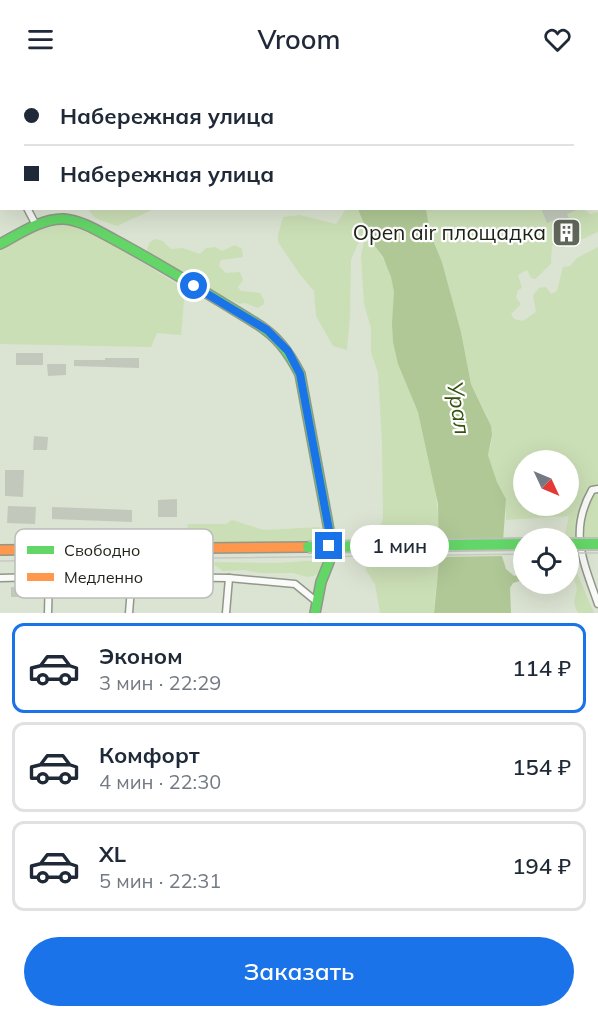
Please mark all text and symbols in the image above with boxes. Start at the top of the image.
text: Vroom [258,22,340,56]
icon: menu [24,23,57,56]
icon: heart [541,23,574,56]
text: Набережная улица [60,102,274,130]
text: Набережная улица [60,160,274,188]
building icon: Open air площадка [551,216,583,248]
place label: Open air площадка [353,219,546,245]
route start [180,272,207,299]
water label: Урал [441,380,477,437]
north arrow [513,450,579,516]
map controls [513,450,579,594]
callout: 1 мин [350,525,449,567]
button: locate [513,528,579,594]
legend [15,529,213,598]
route end [315,532,342,559]
text: 1 мин [372,533,427,558]
text: Свободно [64,540,140,560]
text: Медленно [64,567,143,587]
icon: car [27,641,81,695]
text: Эконом [99,642,183,670]
text: 114 ₽ [512,654,571,682]
text: 3 мин · 22:29 [99,670,221,695]
icon: car [27,740,81,794]
text: Комфорт [99,741,200,769]
text: 154 ₽ [512,753,571,781]
text: 4 мин · 22:30 [99,769,221,794]
icon: car [27,839,81,893]
text: XL [99,840,126,868]
text: 194 ₽ [512,852,571,880]
text: 5 мин · 22:31 [99,868,221,893]
button: Заказать [24,937,574,1006]

